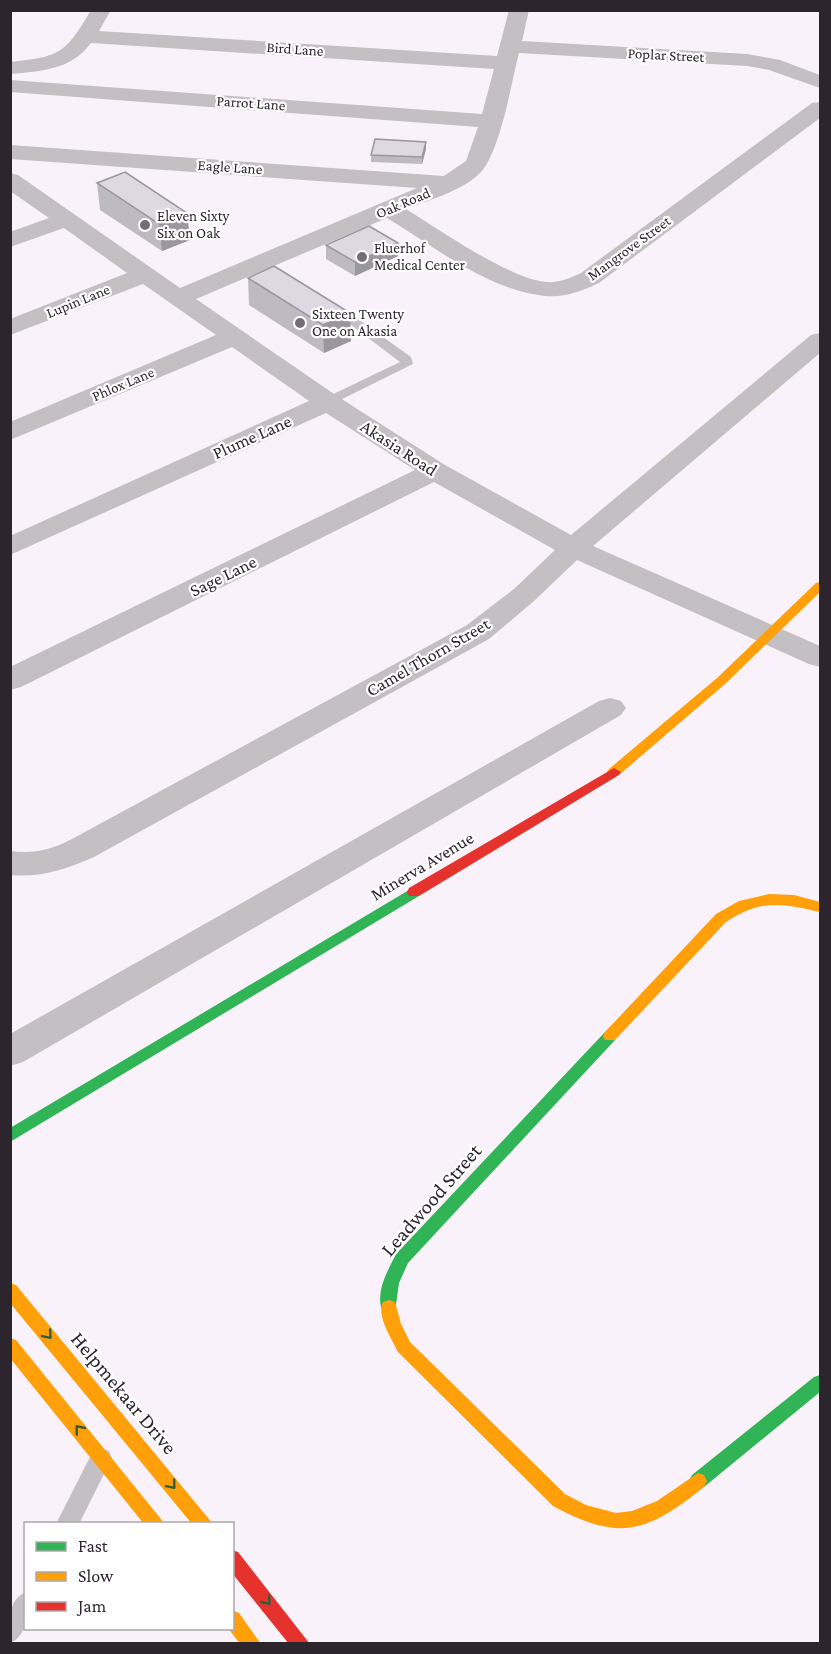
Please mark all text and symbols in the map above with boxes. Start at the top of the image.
street label: Bird Lane [266,39,324,59]
street label: Poplar Street [627,45,706,66]
street label: Parrot Lane [216,93,286,113]
street label: Eagle Lane [197,157,263,178]
street label: Oak Road [373,184,433,222]
place label: Eleven Sixty Six on Oak [157,208,230,241]
street label: Mangrove Street [584,212,675,284]
marker: Eleven Sixty Six on Oak [138,218,152,232]
place label: Fluerhof Medical Center [374,240,466,273]
marker: Fluerhof Medical Center [355,250,369,264]
street label: Lupin Lane [44,281,113,322]
place label: Sixteen Twenty One on Akasia [312,306,404,339]
marker: Sixteen Twenty One on Akasia [293,316,307,330]
street label: Phlox Lane [90,364,157,404]
street label: Plume Lane [210,411,294,463]
street label: Akasia Road [357,416,441,480]
street label: Sage Lane [186,551,260,601]
street label: Camel Thorn Street [363,613,494,700]
street label: Minerva Avenue [367,827,477,905]
street label: Leadwood Street [376,1138,487,1261]
street label: Helpmekaar Drive [66,1327,182,1459]
one-way arrow [41,1328,52,1339]
one-way arrow [75,1425,86,1436]
one-way arrow [165,1478,176,1489]
legend [24,1522,234,1630]
text: Fast [78,1536,109,1556]
text: Slow [78,1566,114,1586]
one-way arrow [260,1594,271,1605]
text: Jam [76,1596,107,1616]

